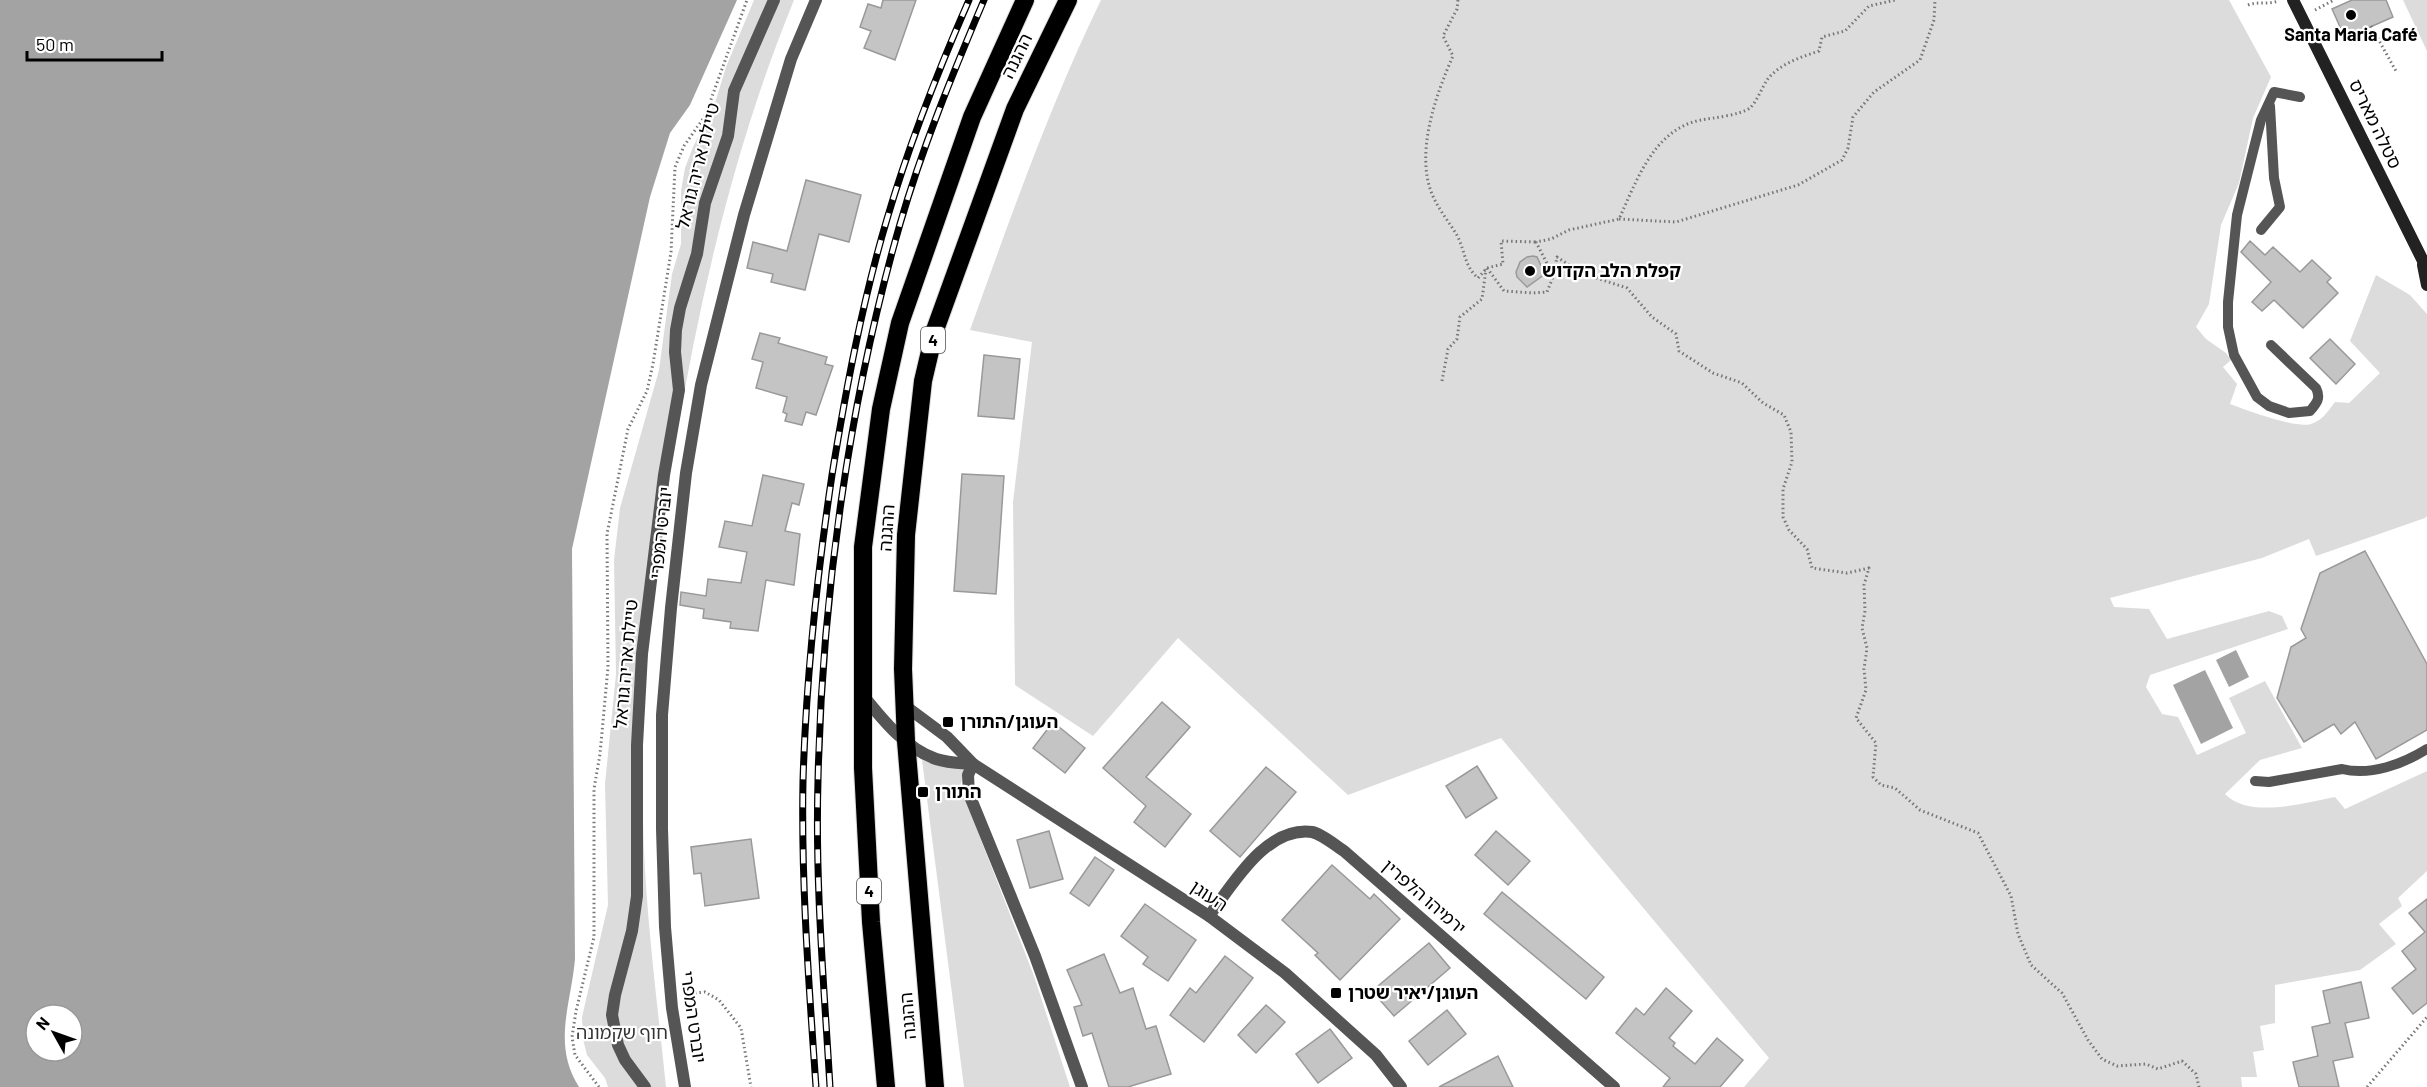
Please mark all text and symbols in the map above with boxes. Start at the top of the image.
marker: Santa Maria Café [2344,8,2358,22]
place label: Santa Maria Café [2284,23,2418,45]
scale bar [27,24,162,62]
street label: ההגנה [996,29,1036,82]
text: 50 m [36,33,74,55]
street label: סטלה מאריס [2345,75,2407,172]
street label: טיילת אריה גוראל [671,100,723,231]
place label: קפלת הלב הקדוש [1542,259,1681,281]
marker: קפלת הלב הקדוש [1523,264,1537,278]
road number: 4 [921,327,945,353]
street label: יוברט המפרי [644,486,676,580]
street label: ההגנה [873,504,899,552]
street label: טיילת אריה גוראל [608,598,642,730]
place label: העוגן/התורן [960,710,1058,732]
marker: העוגן/התורן [941,715,955,729]
place label: התורן [935,780,982,802]
marker: התורן [916,785,930,799]
street label: ירמיהו הלפרין [1378,854,1471,938]
street label: העוגן [1187,875,1232,915]
road number: 4 [857,878,881,904]
street label: יוברט המפרי [677,969,711,1064]
place label: העוגן/יאיר שטרן [1348,981,1478,1003]
marker: העוגן/יאיר שטרן [1329,986,1343,1000]
street label: ההגנה [894,992,920,1041]
north arrow [24,1003,84,1063]
text: N [31,1013,53,1033]
park label: חוף שקמונה [576,1021,668,1043]

